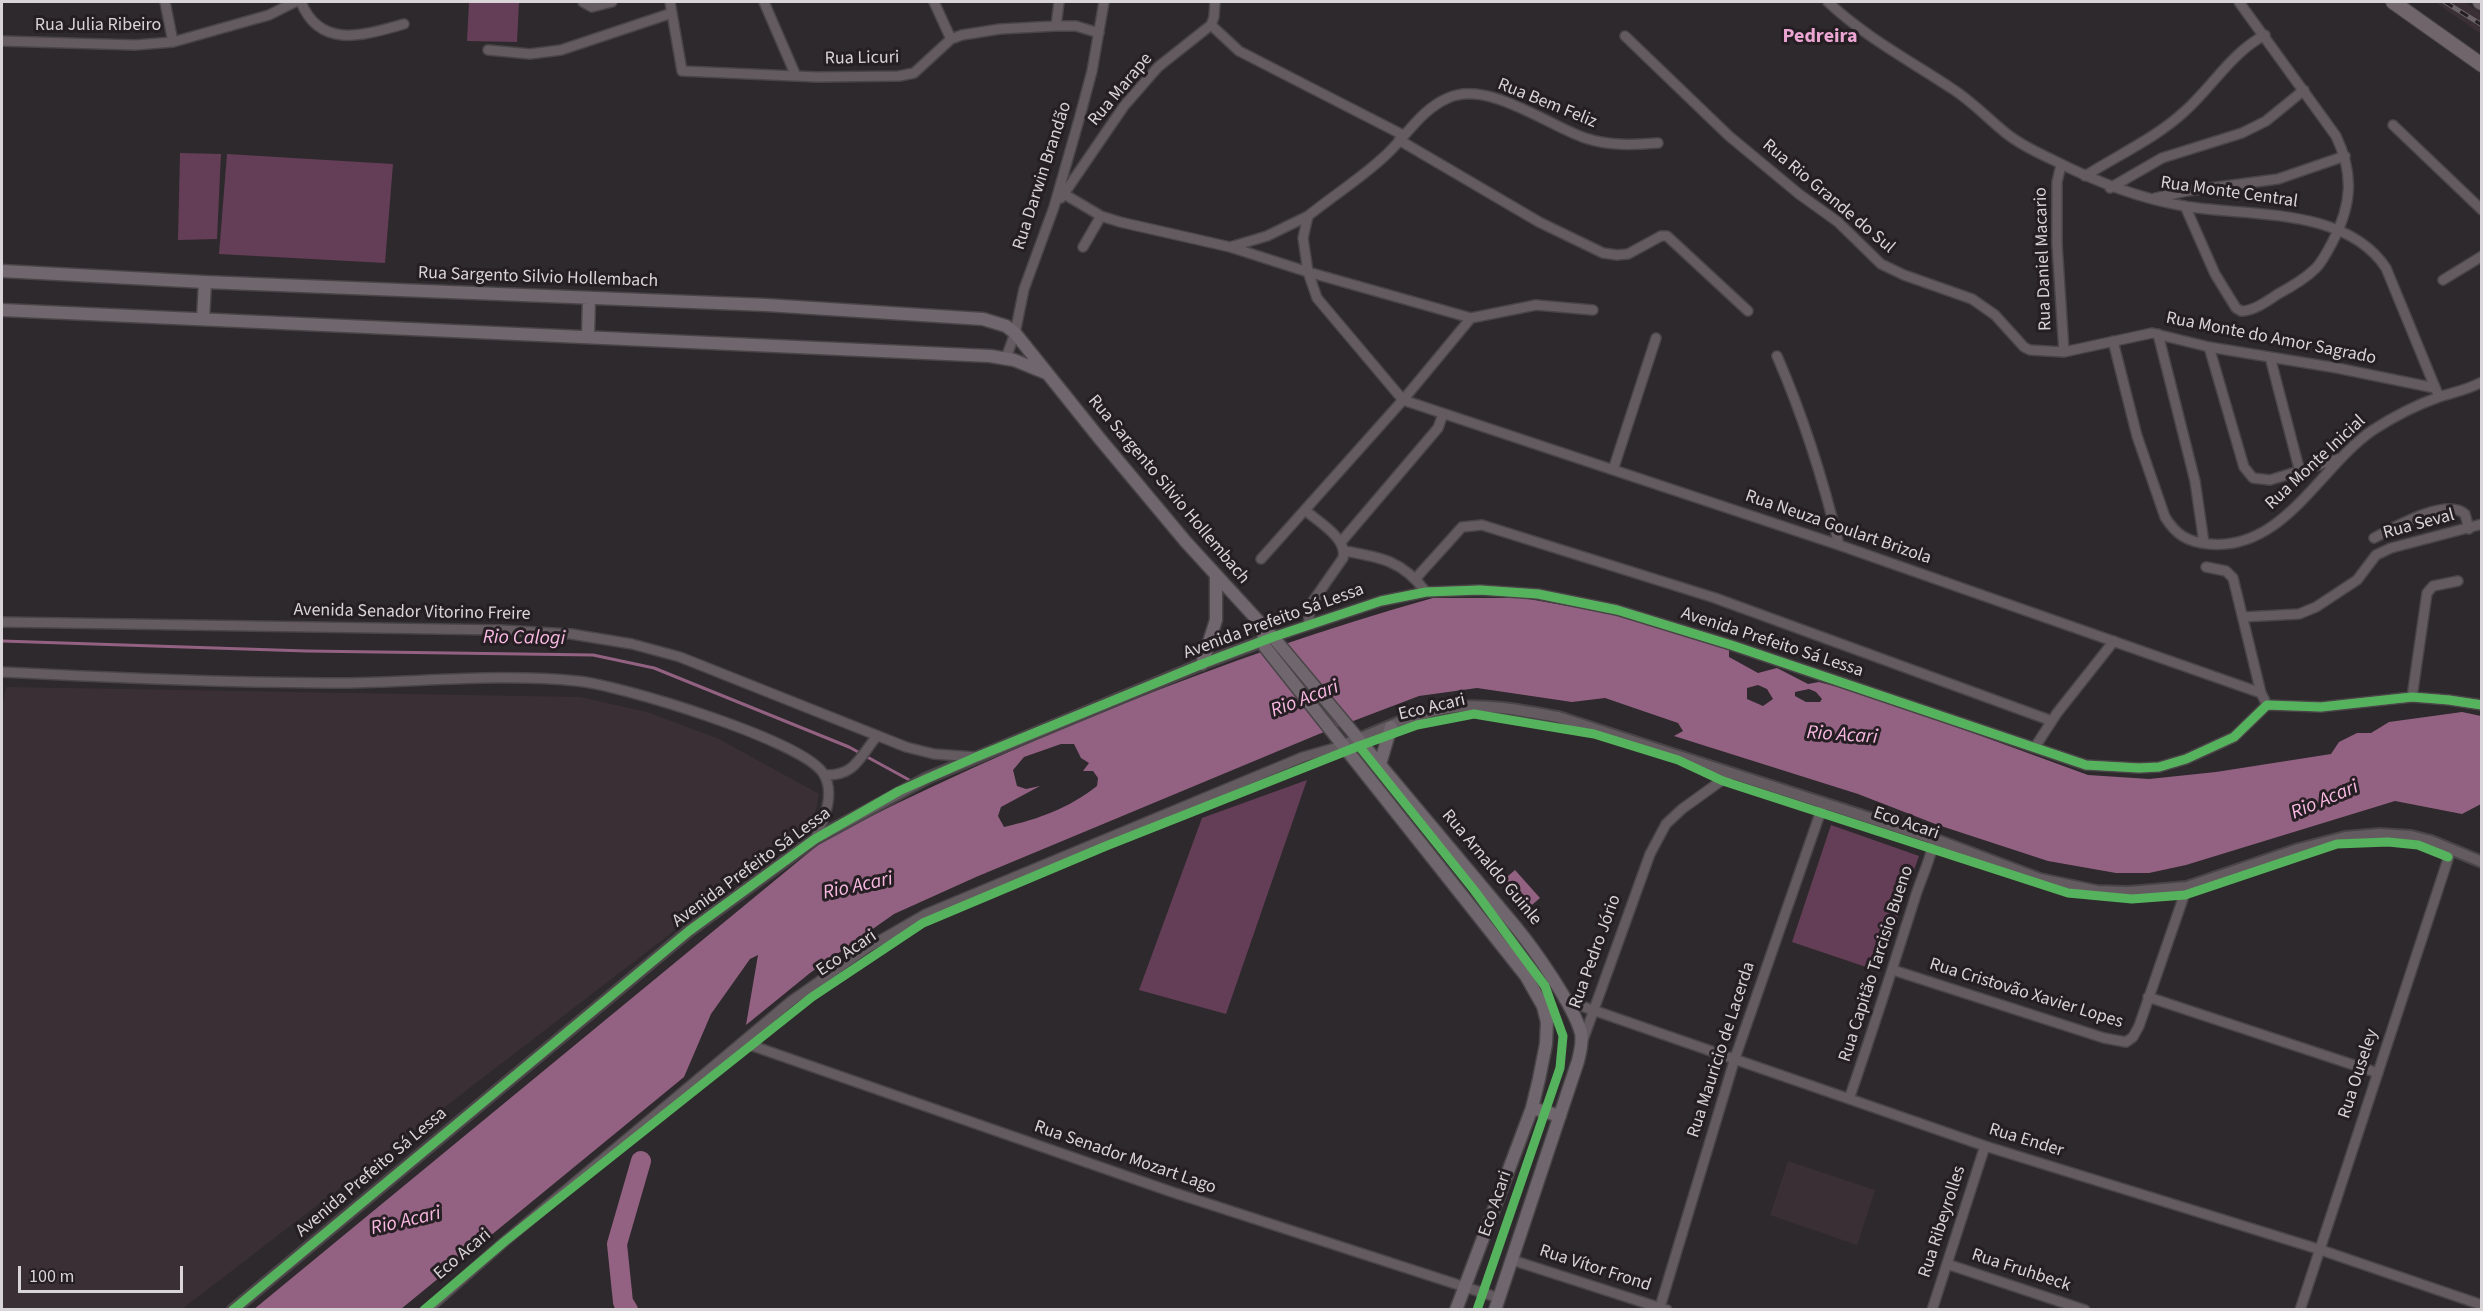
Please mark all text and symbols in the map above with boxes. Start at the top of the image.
street label: Rua Julia Ribeiro [35,15,161,37]
district label: Pedreira [1783,26,1857,50]
street label: Rua Licuri [825,48,899,70]
street label: Rua Marape [1084,49,1158,131]
street label: Rua Bem Feliz [1494,74,1600,134]
street label: Rua Darwin Brandão [1009,99,1077,253]
street label: Rua Rio Grande do Sul [1757,135,1899,259]
street label: Rua Monte Central [2159,173,2299,213]
street label: Rua Daniel Macario [2031,187,2057,331]
street label: Rua Sargento Silvio Hollembach [418,263,658,293]
street label: Rua Monte do Amor Sagrado [2164,308,2378,370]
street label: Rua Sargento Silvio Hollembach [1082,391,1254,589]
street label: Rua Monte Inicial [2261,411,2371,515]
street label: Rua Neuza Goulart Brizola [1742,486,1934,570]
street label: Rua Seval [2381,505,2457,545]
street label: Avenida Prefeito Sá Lessa [1181,579,1367,665]
street label: Avenida Senador Vitorino Freire [293,600,531,626]
street label: Avenida Prefeito Sá Lessa [1678,603,1866,683]
water label: Rio Calogi [483,626,565,652]
water label: Rio Acari [1268,676,1342,724]
street label: Eco Acari [1396,690,1468,726]
water label: Rio Acari [1806,722,1878,750]
water label: Rio Acari [2288,776,2362,826]
street label: Avenida Prefeito Sá Lessa [669,803,835,933]
street label: Eco Acari [1870,803,1942,845]
street label: Rua Arnaldo Guinle [1436,806,1546,930]
street label: Rua Capitão Tarcisio Bueno [1835,863,1919,1065]
water label: Rio Acari [821,868,895,906]
street label: Rua Pedro Jório [1565,892,1627,1012]
street label: Eco Acari [813,926,881,982]
street label: Rua Cristovão Xavier Lopes [1927,954,2125,1034]
street label: Rua Mauricio de Lacerda [1683,959,1761,1141]
street label: Rua Ouseley [2334,1026,2384,1122]
street label: Avenida Prefeito Sá Lessa [292,1103,452,1243]
street label: Rua Senador Mozart Lago [1031,1117,1219,1199]
street label: Rua Ender [1986,1119,2066,1163]
street label: Rua Ribeyrolles [1915,1163,1971,1281]
street label: Eco Acari [1475,1168,1517,1240]
water label: Rio Acari [369,1202,443,1242]
street label: Eco Acari [430,1225,496,1285]
street label: Rua Vítor Frond [1536,1241,1654,1297]
street label: Rua Fruhbeck [1969,1245,2073,1297]
scale bar [21,1254,186,1292]
text: 100 m [29,1264,74,1289]

